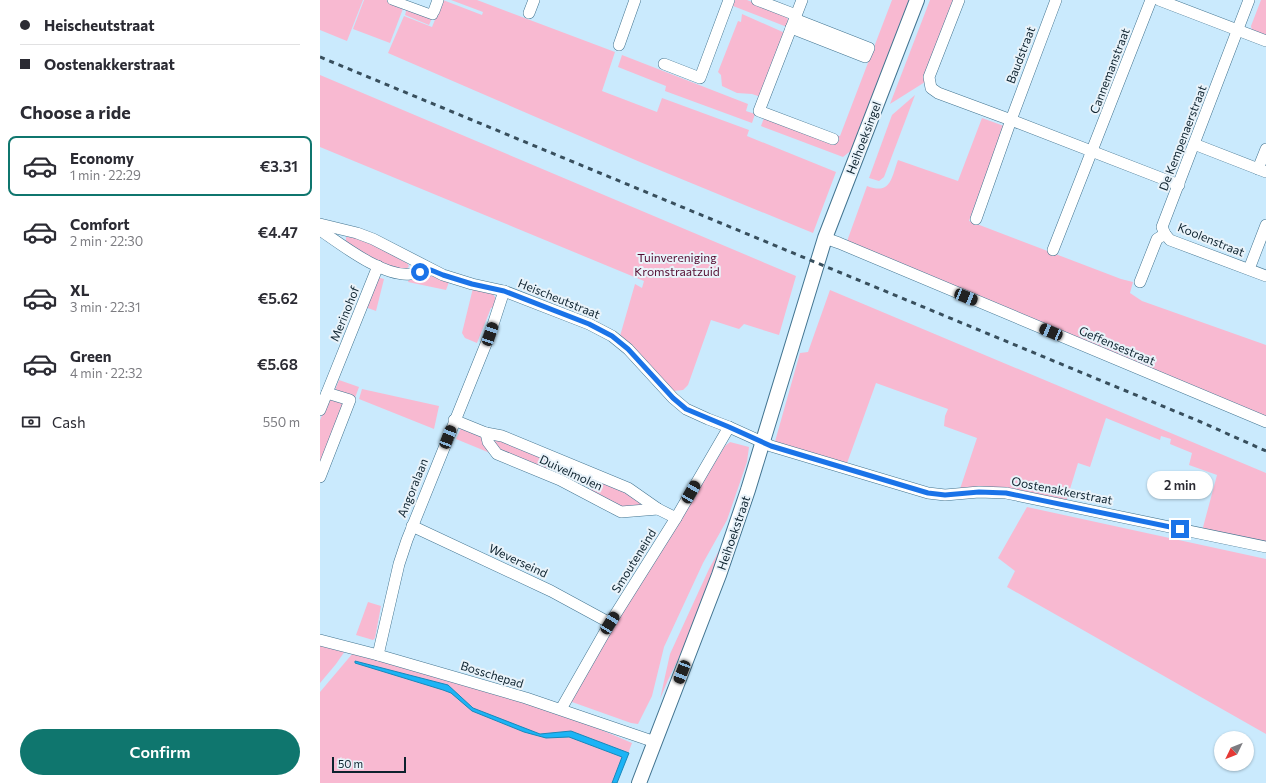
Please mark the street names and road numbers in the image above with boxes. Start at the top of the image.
street label: Baudstraat [1003,24,1037,85]
street label: Cannemanstraat [1086,26,1132,115]
street label: De Kempenaerstraat [1155,83,1209,192]
street label: Heihoeksingel [843,99,883,176]
street label: Koolenstraat [1176,219,1247,259]
street label: Heischeutstraat [516,275,602,321]
street label: Merinohof [327,284,362,343]
street label: Geffensestraat [1077,323,1158,367]
street label: Duivelmolen [538,451,605,493]
street label: Angoralaan [394,456,430,519]
street label: Oostenakkerstraat [1010,473,1114,507]
street label: Heihoekstraat [714,494,752,572]
street label: Smouteneind [608,526,658,595]
street label: Weverseind [487,540,550,580]
street label: Bosschepad [459,658,526,690]

